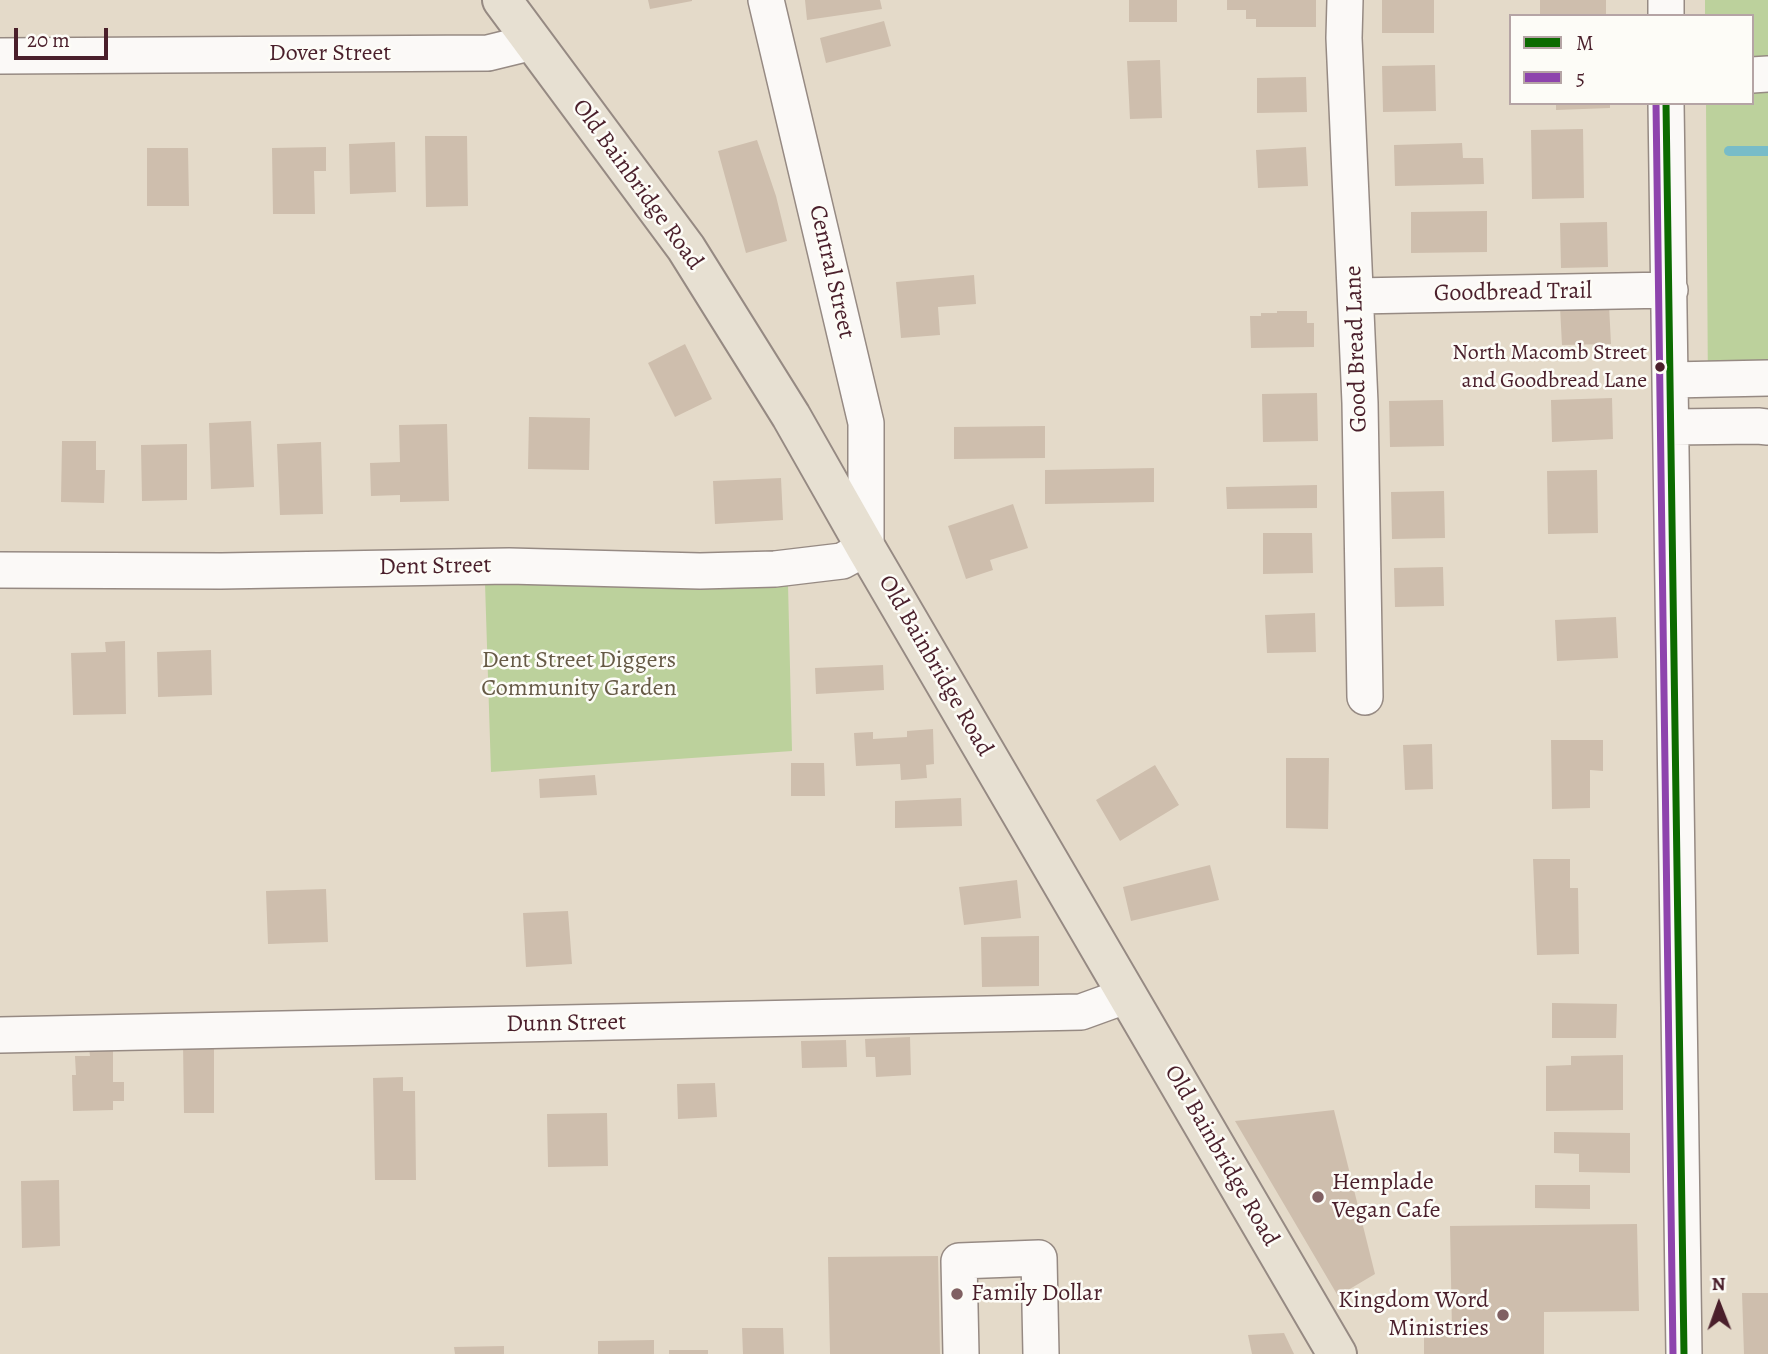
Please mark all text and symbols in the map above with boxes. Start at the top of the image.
scale bar [18,14,112,58]
legend [1509,14,1754,105]
text: 20 m [27,26,70,54]
text: M [1576,29,1594,57]
street label: Dover Street [269,40,391,68]
text: 5 [1576,64,1585,92]
street label: Old Bainbridge Road [565,94,709,276]
street label: Central Street [802,202,860,342]
street label: Good Bread Lane [1340,265,1374,433]
street label: Goodbread Trail [1434,277,1592,309]
place label: North Macomb Street and Goodbread Lane [1452,341,1647,392]
marker: North Macomb Street and Goodbread Lane [1653,360,1667,374]
street label: Dent Street [379,552,491,582]
street label: Old Bainbridge Road [872,570,998,762]
park label: Dent Street Diggers Community Garden [481,647,677,703]
street label: Dunn Street [506,1009,626,1039]
street label: Old Bainbridge Road [1158,1060,1284,1252]
place label: Hemplade Vegan Cafe [1332,1169,1441,1225]
marker: Hemplade Vegan Cafe [1310,1189,1326,1205]
north arrow [1684,1270,1754,1340]
text: N [1711,1271,1726,1297]
place label: Family Dollar [971,1280,1102,1308]
marker: Family Dollar [949,1286,965,1302]
place label: Kingdom Word Ministries [1338,1287,1489,1343]
marker: Kingdom Word Ministries [1495,1307,1511,1323]

